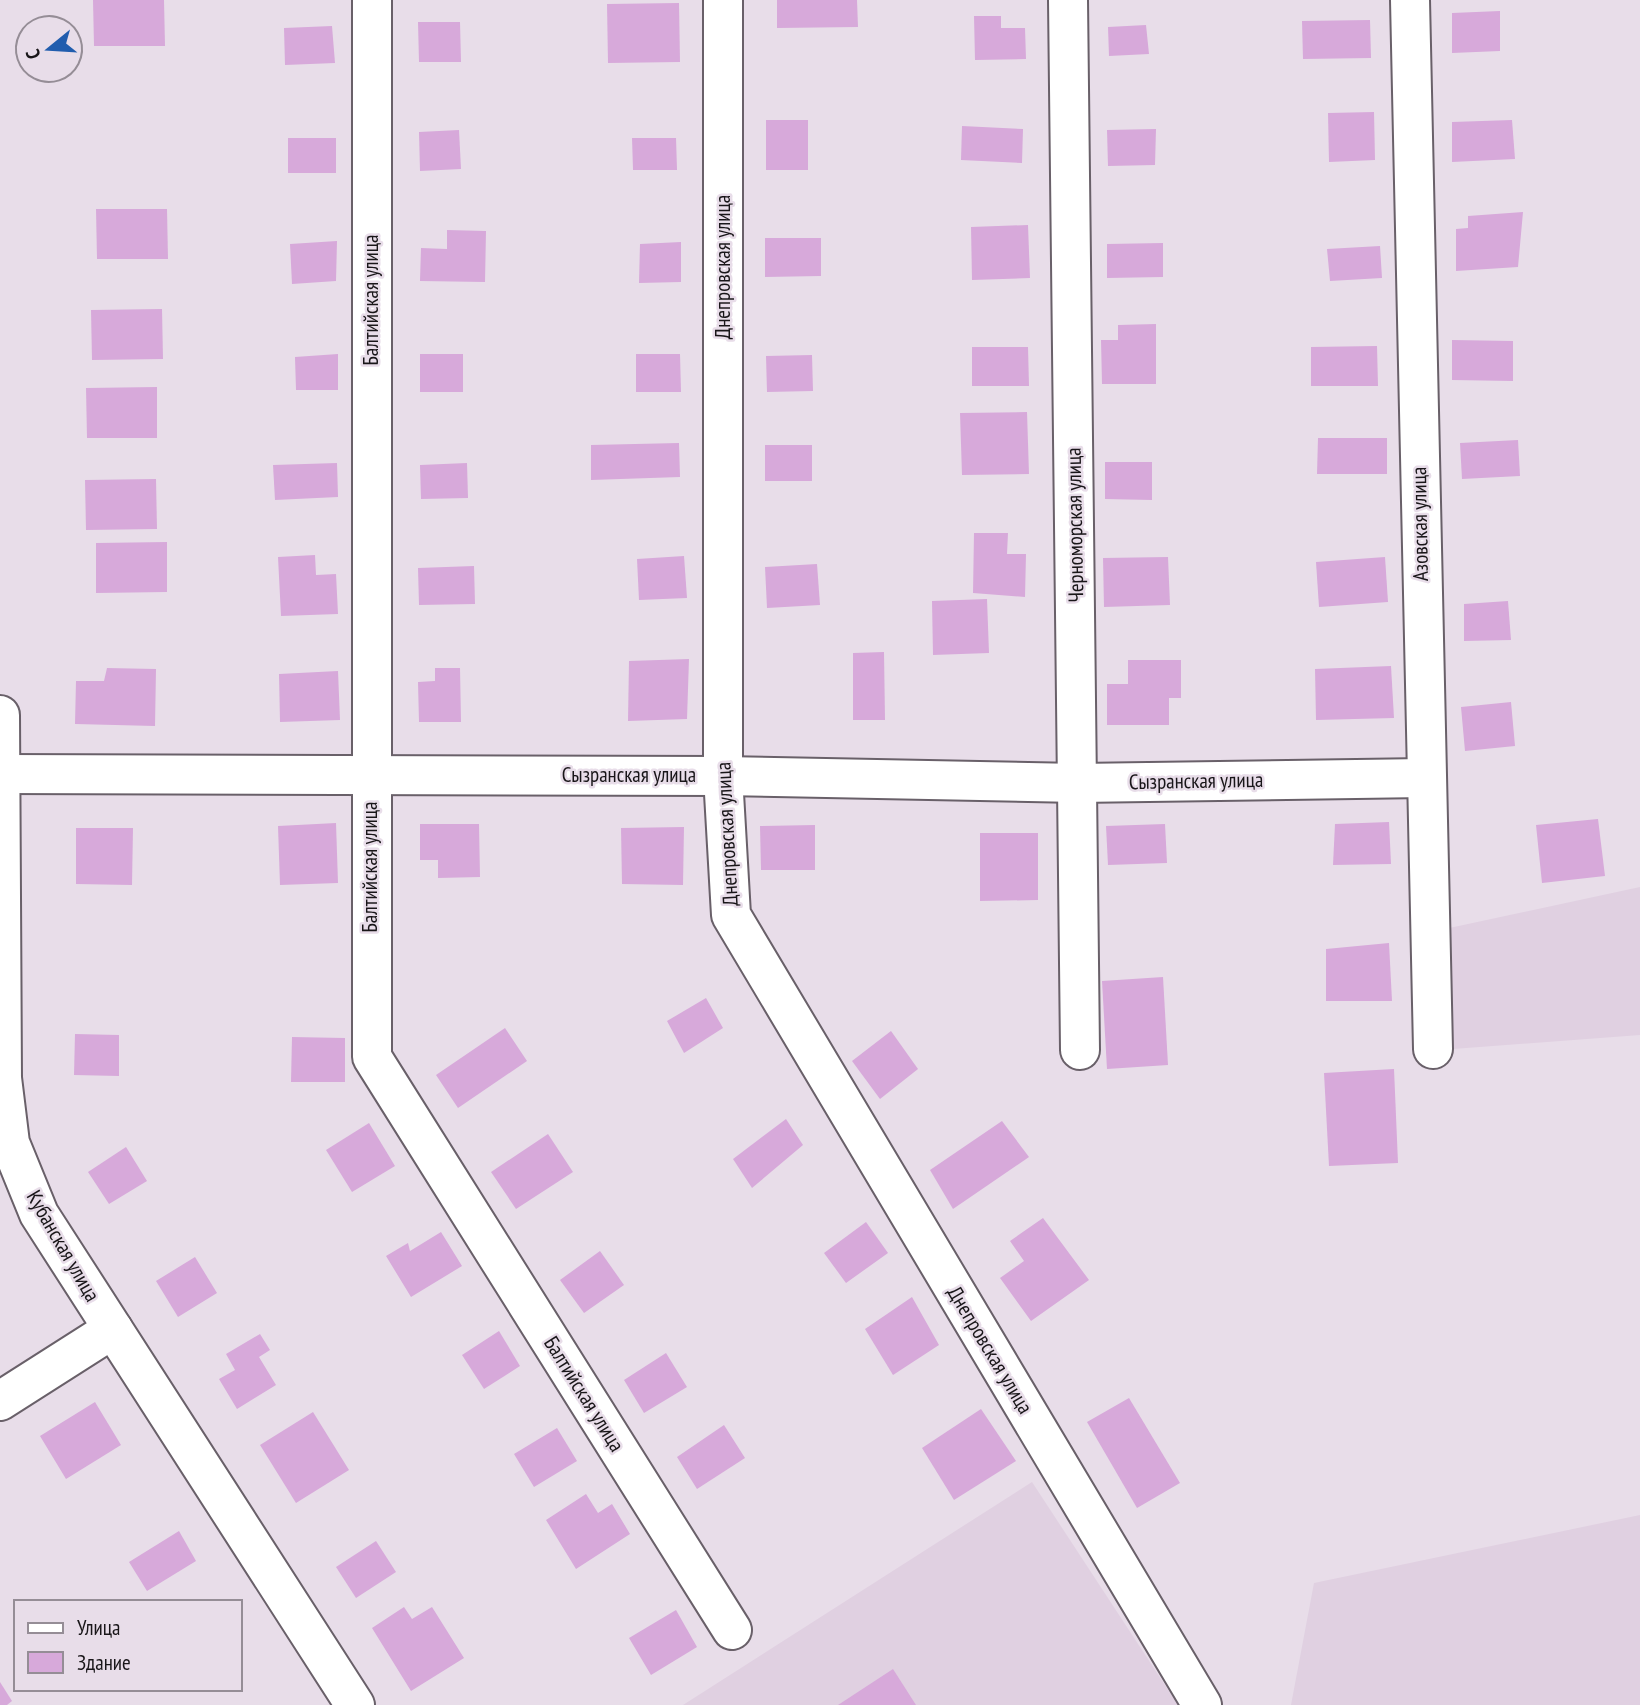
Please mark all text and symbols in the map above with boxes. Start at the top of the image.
north arrow [14,14,84,84]
text: С [20,46,46,62]
street label: Днепровская улица [709,195,736,339]
street label: Балтийская улица [357,235,384,366]
street label: Черноморская улица [1060,447,1089,603]
street label: Азовская улица [1405,467,1434,581]
street label: Сызранская улица [562,761,696,788]
street label: Днепровская улица [709,761,744,907]
street label: Сызранская улица [1129,766,1263,795]
street label: Балтийская улица [356,802,383,933]
street label: Кубанская улица [21,1185,106,1306]
street label: Днепровская улица [942,1281,1039,1419]
street label: Балтийская улица [538,1331,631,1456]
legend [14,1600,242,1691]
text: Улица [77,1614,120,1641]
text: Здание [77,1649,131,1676]

